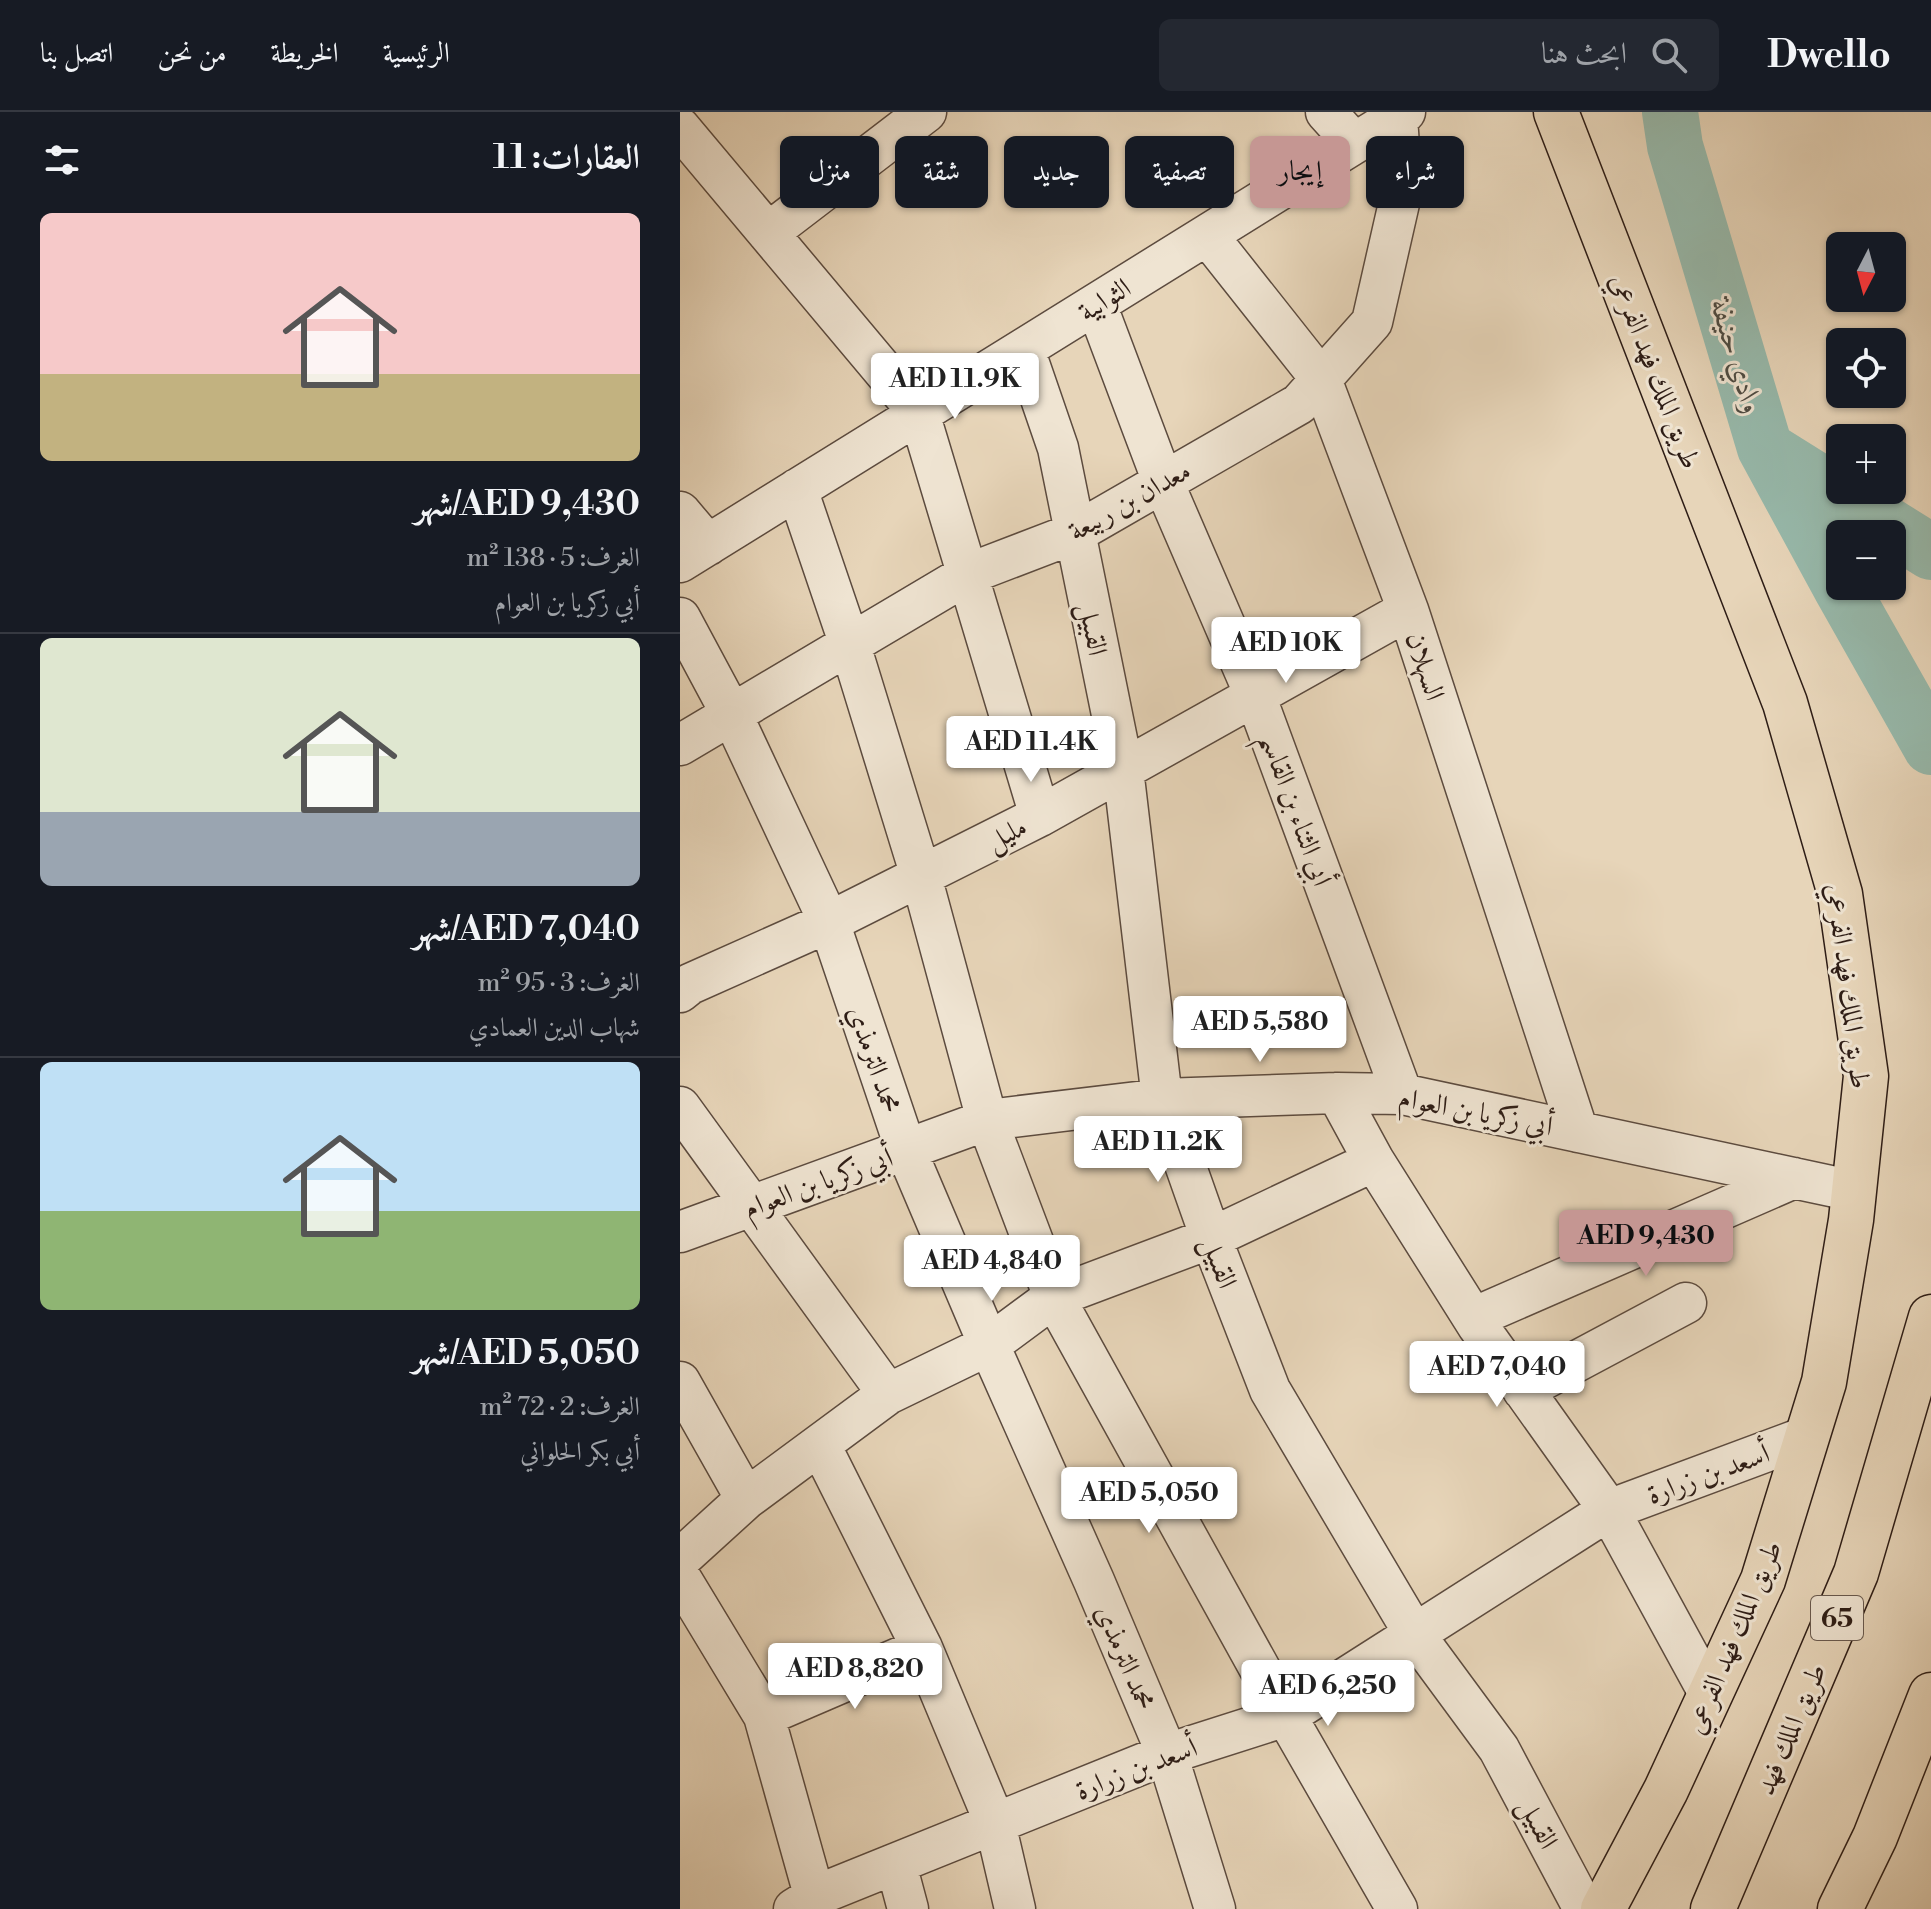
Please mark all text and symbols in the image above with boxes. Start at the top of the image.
search box [1159,19,1719,91]
text: Dwello [1767,32,1891,79]
icon: search [1647,33,1691,77]
text: ابحث هنا [1541,35,1627,73]
text: اتصل بنا [40,36,113,71]
text: من نحن [157,36,227,71]
text: الخريطة [271,36,339,71]
text: الرئيسية [383,36,450,71]
chip: منزل [780,136,879,208]
chip: شقة [895,136,988,208]
chip: جديد [1004,136,1109,208]
chip: تصفية [1125,136,1234,208]
chip: إيجار [1250,136,1350,208]
chip: شراء [1366,136,1464,208]
text: العقارات: 11 [493,137,640,179]
icon: filters [40,138,84,182]
north arrow [1826,232,1906,312]
map controls [1826,232,1906,600]
icon: home [268,265,412,409]
street label: طريق الملك فهد الفرعي [1598,269,1708,476]
street label: الثوابية [1072,271,1138,330]
water label: وادي حنيفة [1696,291,1771,419]
button: locate [1826,328,1906,408]
pin: AED 11.9K [863,353,1047,421]
text: AED 11.9K [889,363,1021,395]
button: + [1826,424,1906,504]
street label: معدان بن ربيعة [1062,453,1197,549]
text: AED 9,430/شهر [414,484,640,526]
button: − [1826,520,1906,600]
text: الغرف: 5 · 138 m² [466,542,640,574]
text: أبي زكريا بن العوام [495,587,640,619]
street label: القبيل [1069,600,1115,659]
pin: AED 10K [1212,617,1360,685]
text: AED 10K [1229,627,1343,659]
street label: السهلان [1397,628,1452,705]
icon: home [268,690,412,834]
pin: AED 11.4K [939,716,1123,784]
text: AED 11.4K [964,726,1098,758]
street label: أبي الثناء بن القاسم [1243,727,1342,894]
street label: مليل [980,809,1033,860]
street label: طريق الملك فهد الفرعي [1814,882,1877,1091]
text: AED 7,040/شهر [413,909,640,951]
text: الغرف: 3 · 95 m² [478,967,640,999]
pin: AED 5,580 [1168,996,1352,1064]
street label: محمد الترمذي [835,1001,908,1119]
text: AED 5,580 [1191,1006,1329,1038]
text: شهاب الدين العمادي [469,1012,640,1044]
street label: أبي زكريا بن العوام [1394,1077,1557,1151]
icon: home [268,1114,412,1258]
pin: AED 11.2K [1066,1116,1250,1184]
text: AED 11.2K [1092,1126,1224,1158]
street label: أبي زكريا بن العوام [738,1137,901,1232]
pin: AED 9,430 [1554,1210,1738,1278]
text: AED 9,430 [1577,1220,1715,1252]
street label: القبيل [1192,1231,1244,1294]
pin: AED 4,840 [900,1235,1084,1303]
text: AED 4,840 [922,1245,1062,1277]
text: AED 5,050/شهر [412,1333,640,1375]
pin: AED 7,040 [1405,1341,1589,1409]
text: AED 7,040 [1428,1351,1566,1383]
text: الغرف: 2 · 72 m² [480,1391,640,1423]
street label: أسعد بن زرارة [1641,1433,1775,1513]
text: أبي بكر الحلواني [520,1436,640,1468]
pin: AED 5,050 [1057,1467,1241,1535]
text: AED 5,050 [1079,1477,1219,1509]
street label: طريق الملك فهد الفرعي [1678,1536,1794,1741]
road number: 65 [1811,1596,1863,1640]
street label: محمد الترمذي [1083,1600,1162,1717]
pin: AED 8,820 [763,1643,947,1711]
text: AED 8,820 [786,1653,924,1685]
street label: طريق الملك فهد [1748,1659,1835,1801]
pin: AED 6,250 [1236,1660,1420,1728]
text: AED 6,250 [1259,1670,1397,1702]
street label: أسعد بن زرارة [1069,1727,1203,1809]
street label: القبيل [1509,1792,1566,1856]

